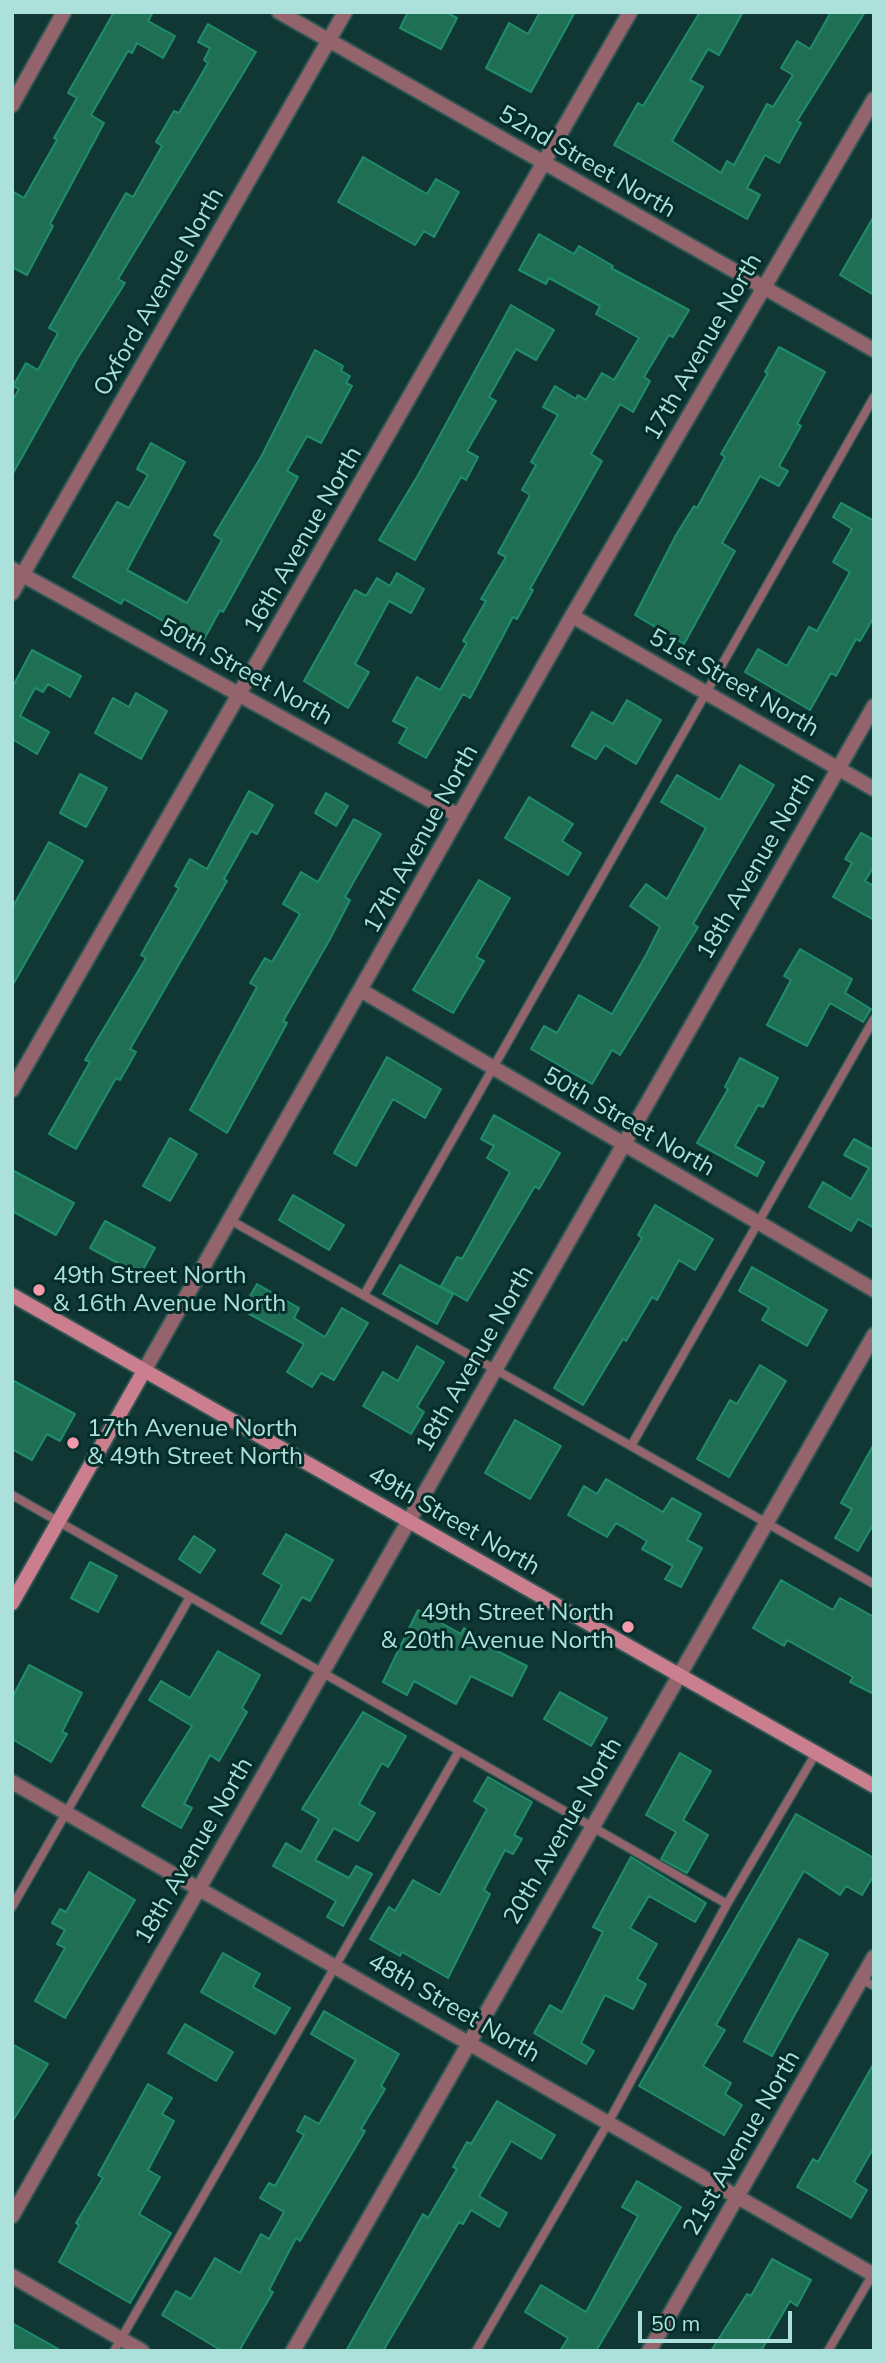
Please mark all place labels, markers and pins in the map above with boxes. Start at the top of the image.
place label: 49th Street North & 16th Avenue North [53,1262,286,1318]
marker: 49th Street North & 16th Avenue North [31,1282,47,1298]
place label: 17th Avenue North & 49th Street North [87,1415,303,1471]
marker: 17th Avenue North & 49th Street North [65,1435,81,1451]
place label: 49th Street North & 20th Avenue North [381,1599,614,1655]
marker: 49th Street North & 20th Avenue North [620,1619,636,1635]

